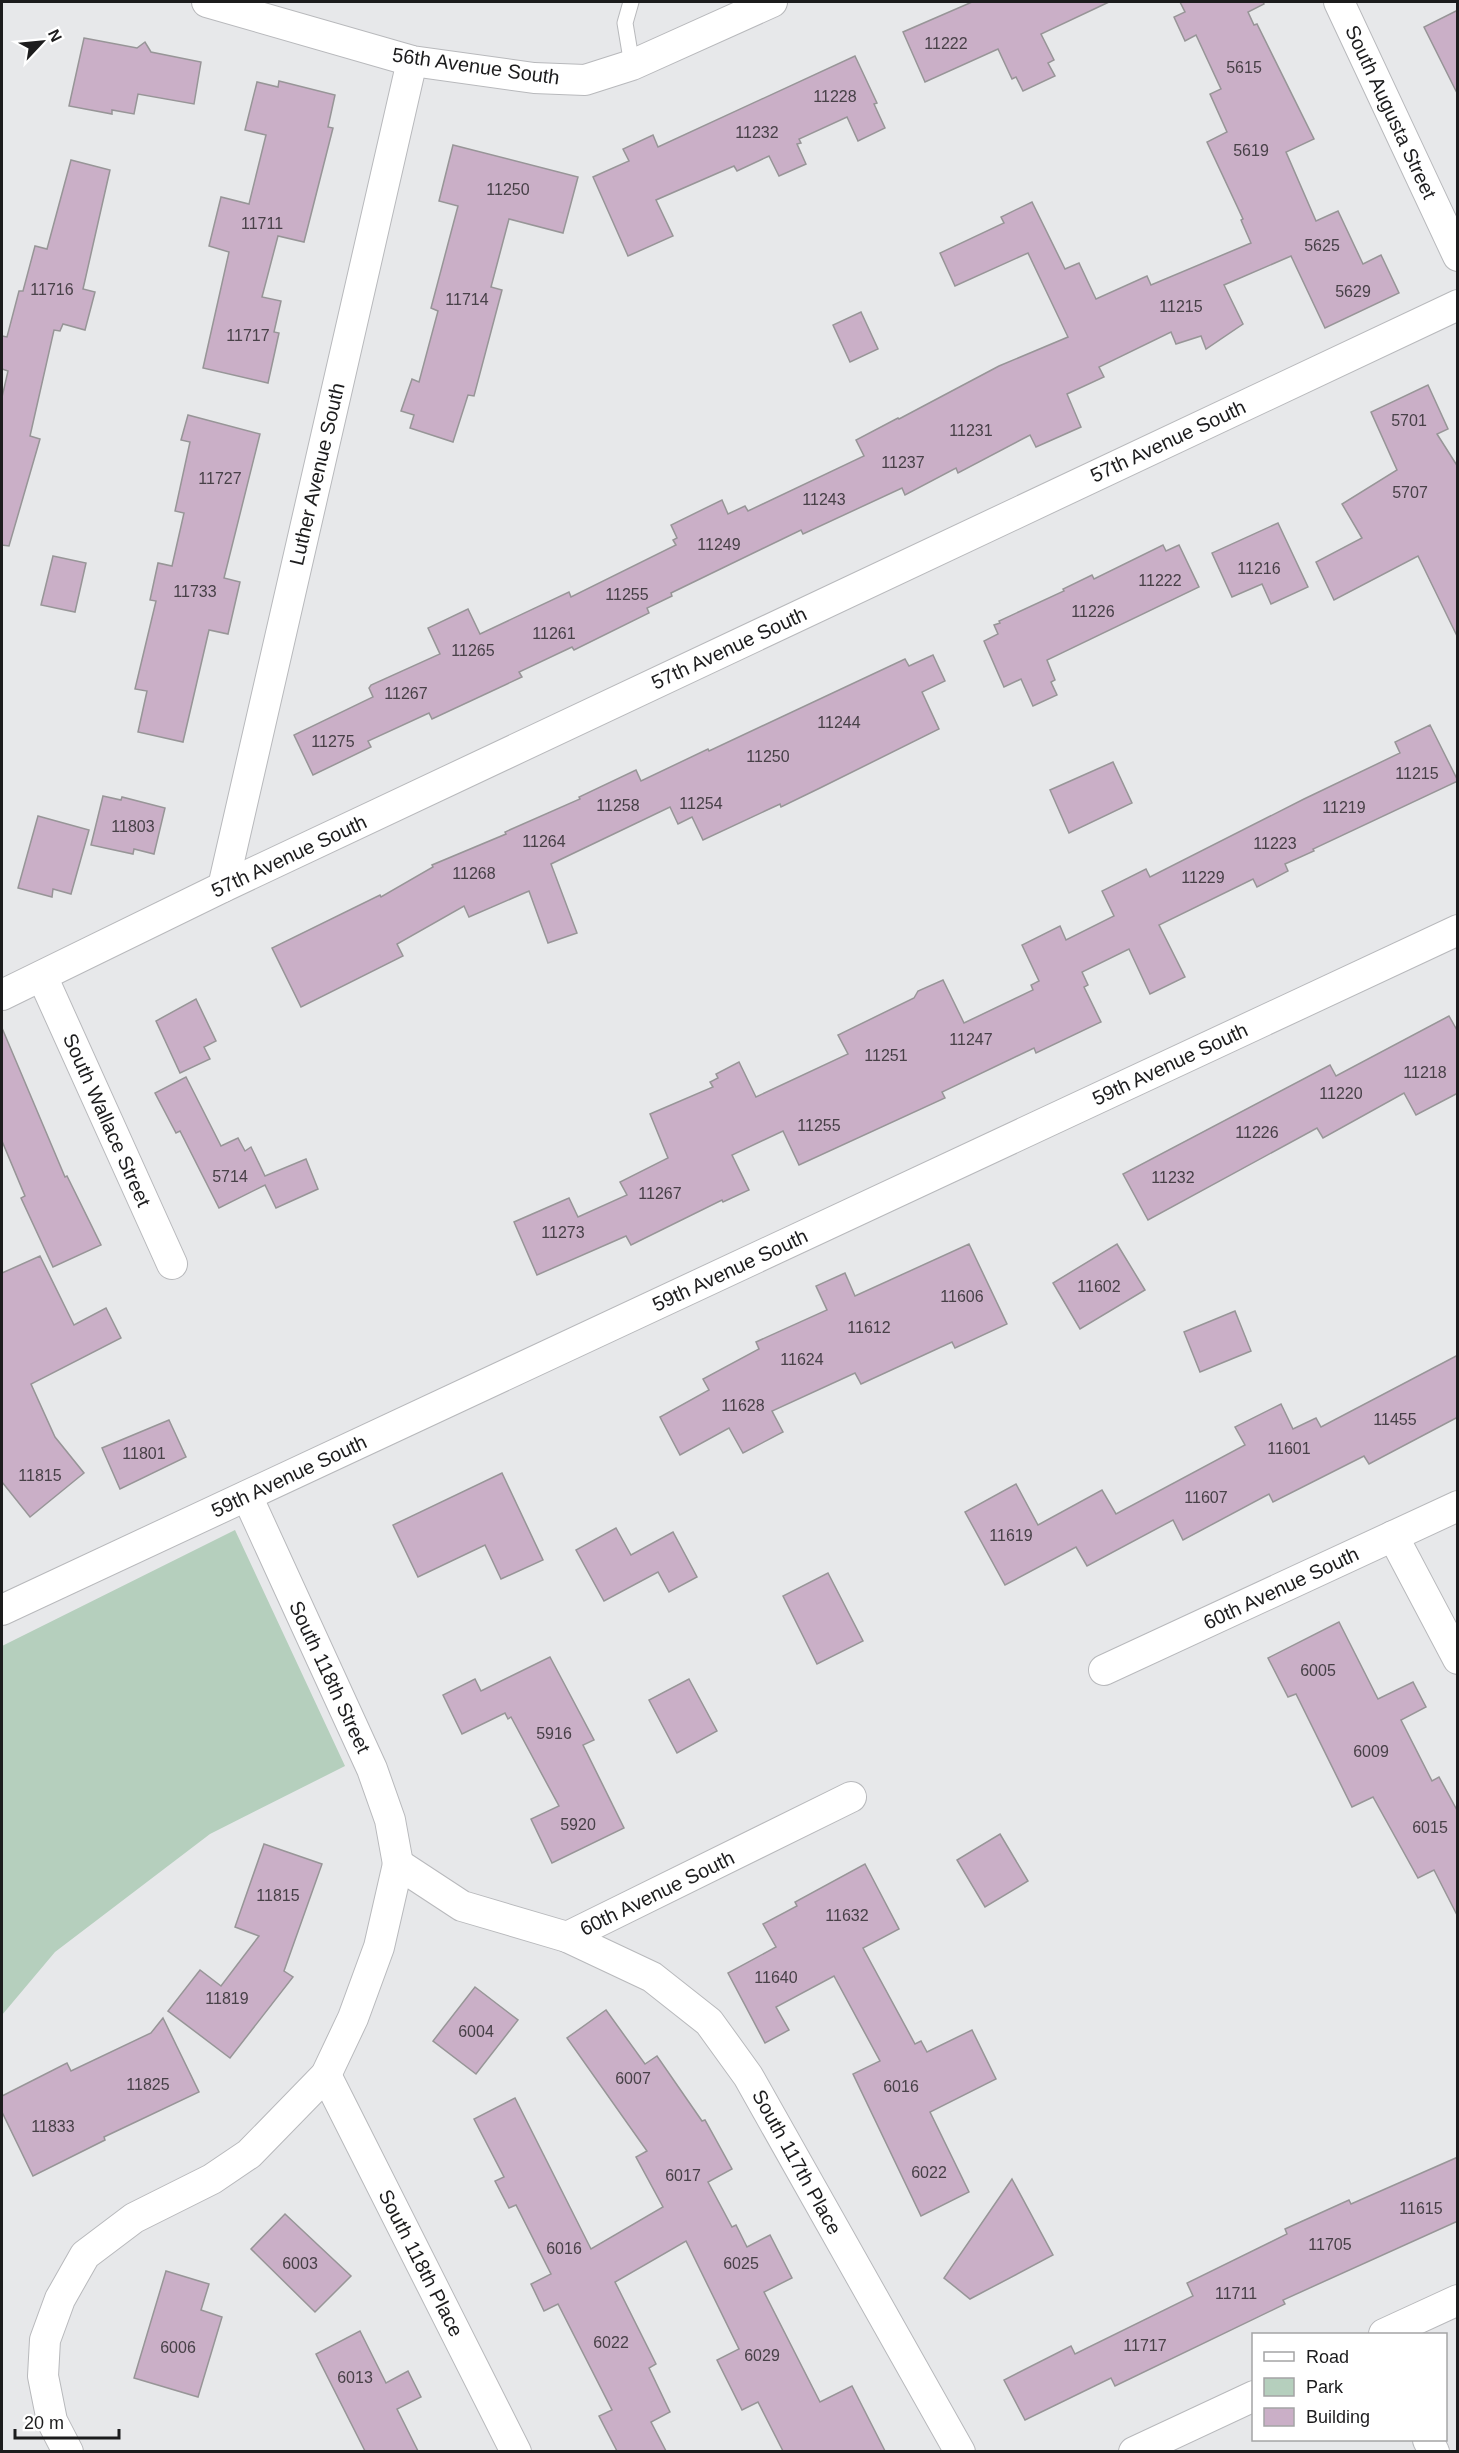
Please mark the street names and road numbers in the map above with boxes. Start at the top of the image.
street label: South Augusta Street [1341,22,1441,203]
street label: 56th Avenue South [391,43,561,89]
street label: Luther Avenue South [285,381,349,567]
street label: 57th Avenue South [1087,395,1249,487]
street label: 57th Avenue South [648,602,810,694]
street label: 57th Avenue South [208,810,370,902]
street label: 59th Avenue South [1089,1018,1251,1110]
street label: South Wallace Street [59,1030,155,1210]
street label: 59th Avenue South [649,1224,811,1316]
street label: 59th Avenue South [208,1430,370,1522]
street label: 60th Avenue South [1200,1542,1362,1634]
street label: South 118th Street [285,1597,375,1757]
street label: 60th Avenue South [576,1846,738,1940]
street label: South 117th Place [748,2086,846,2238]
street label: South 118th Place [374,2186,468,2340]

